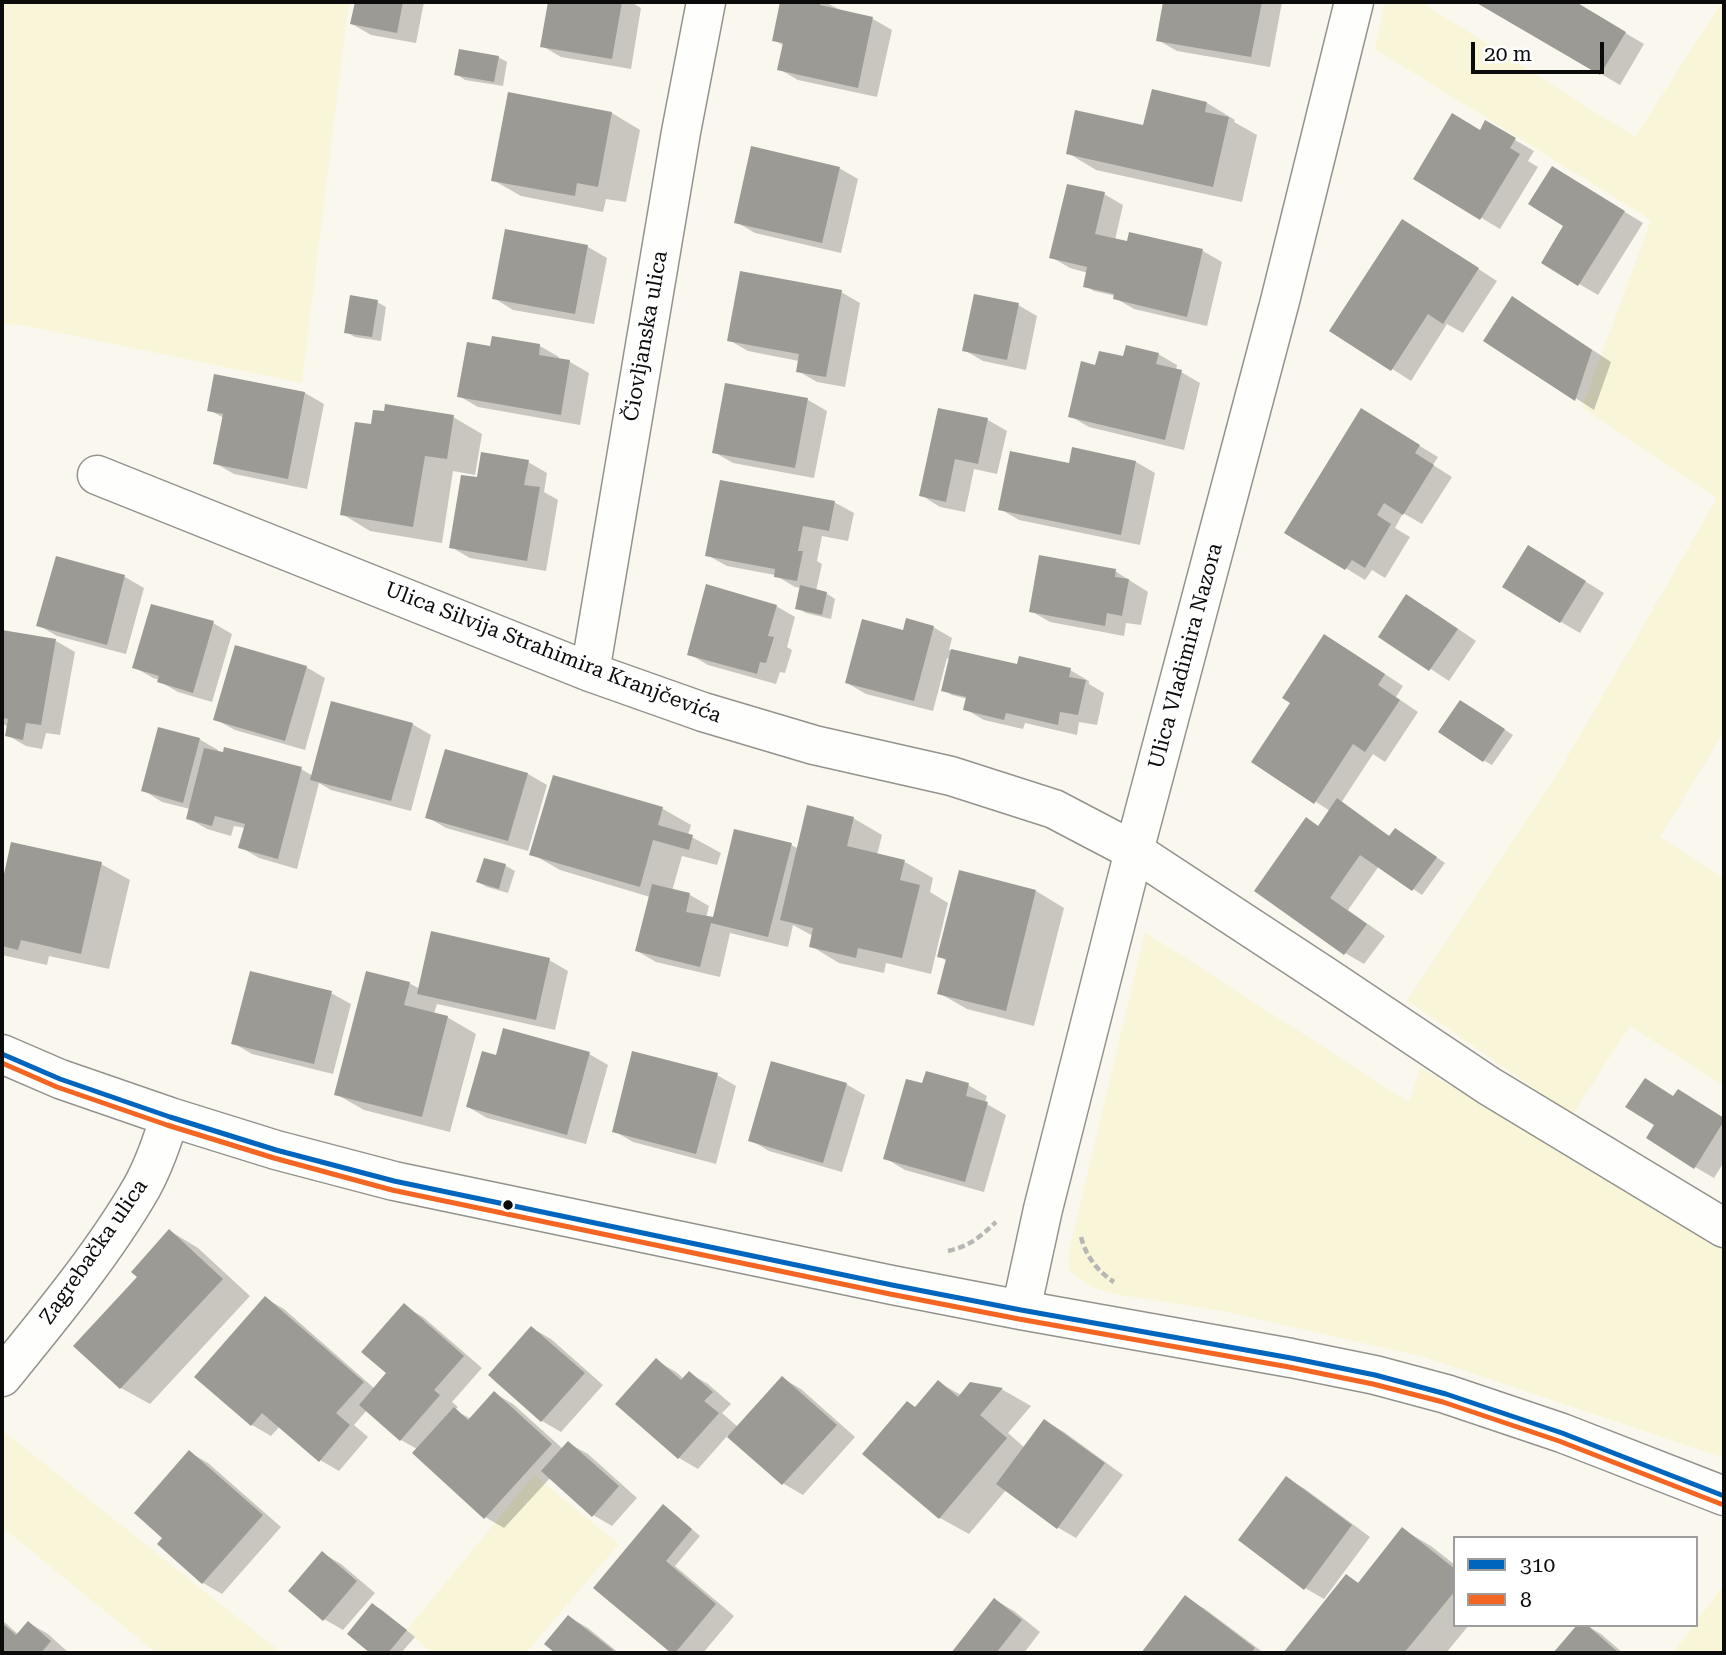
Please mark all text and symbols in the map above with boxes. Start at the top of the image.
scale bar [1474,28,1607,72]
text: 20 m [1484,42,1532,66]
street label: Čiovljanska ulica [619,249,673,423]
street label: Ulica Vladimira Nazora [1144,540,1228,772]
street label: Ulica Silvija Strahimira Kranjčevića [381,577,725,729]
street label: Zagrebačka ulica [35,1175,153,1329]
unlabelled marker [501,1198,515,1212]
legend [1453,1536,1698,1627]
text: 310 [1520,1553,1555,1577]
text: 8 [1520,1588,1532,1612]

